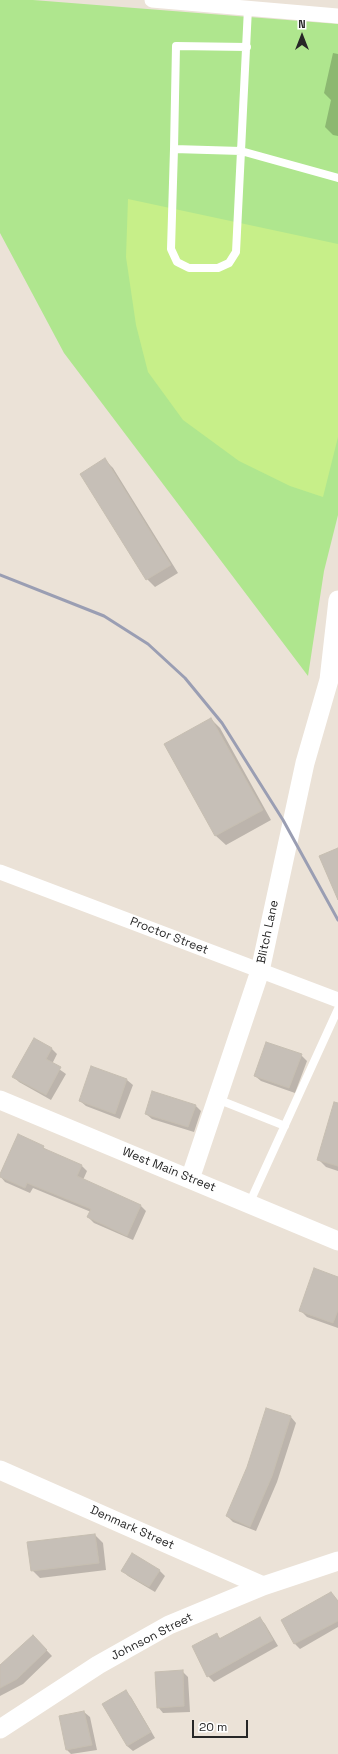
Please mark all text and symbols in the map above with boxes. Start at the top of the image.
north arrow [282,16,322,56]
text: N [298,17,306,31]
street label: Blitch Lane [254,899,282,965]
street label: Proctor Street [128,914,210,958]
street label: West Main Street [120,1145,218,1195]
street label: Denmark Street [88,1503,176,1553]
street label: Johnson Street [109,1610,195,1664]
scale bar [194,1712,250,1738]
text: 20 m [199,1719,227,1735]

